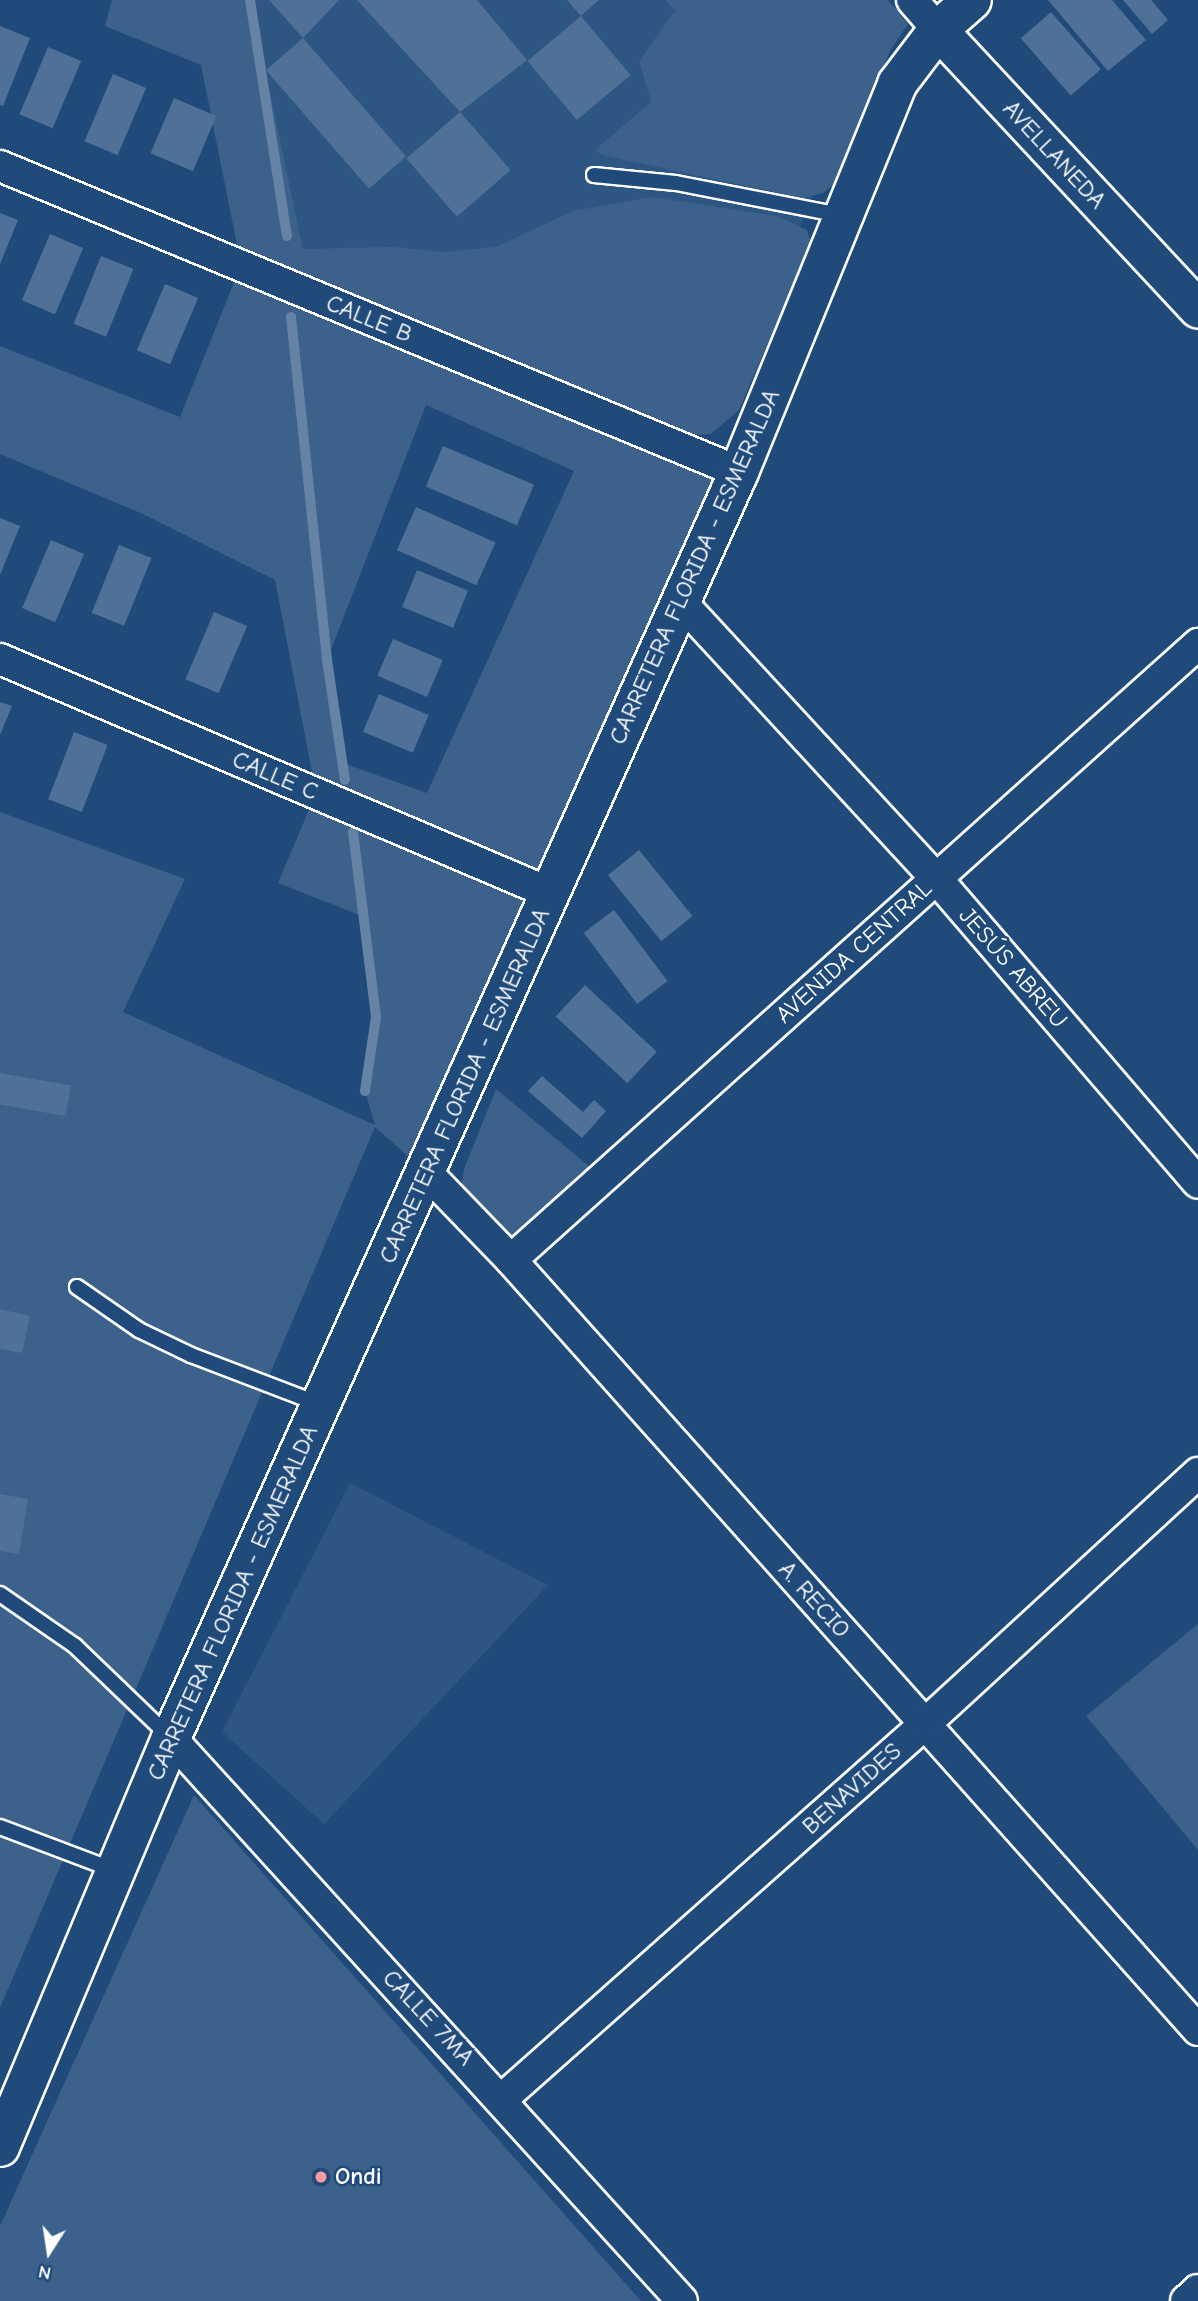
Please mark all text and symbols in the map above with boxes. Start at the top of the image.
street label: AVELLANEDA [997,95,1111,215]
street label: CALLE B [322,289,416,349]
street label: CARRETERA FLORIDA - ESMERALDA [603,385,787,749]
street label: CALLE C [228,745,322,807]
street label: AVENIDA CENTRAL [770,874,938,1030]
street label: JESÚS ABREU [953,902,1073,1034]
street label: CARRETERA FLORIDA - ESMERALDA [373,904,557,1268]
street label: CARRETERA FLORIDA - ESMERALDA [141,1421,325,1785]
street label: A. RECIO [772,1556,856,1644]
street label: BENAVIDES [797,1737,907,1841]
street label: CALLE 7MA [376,1964,480,2072]
place label: Ondi [335,2163,382,2191]
marker: Ondi [313,2169,329,2185]
north arrow [14,2217,84,2287]
text: N [36,2260,53,2285]

